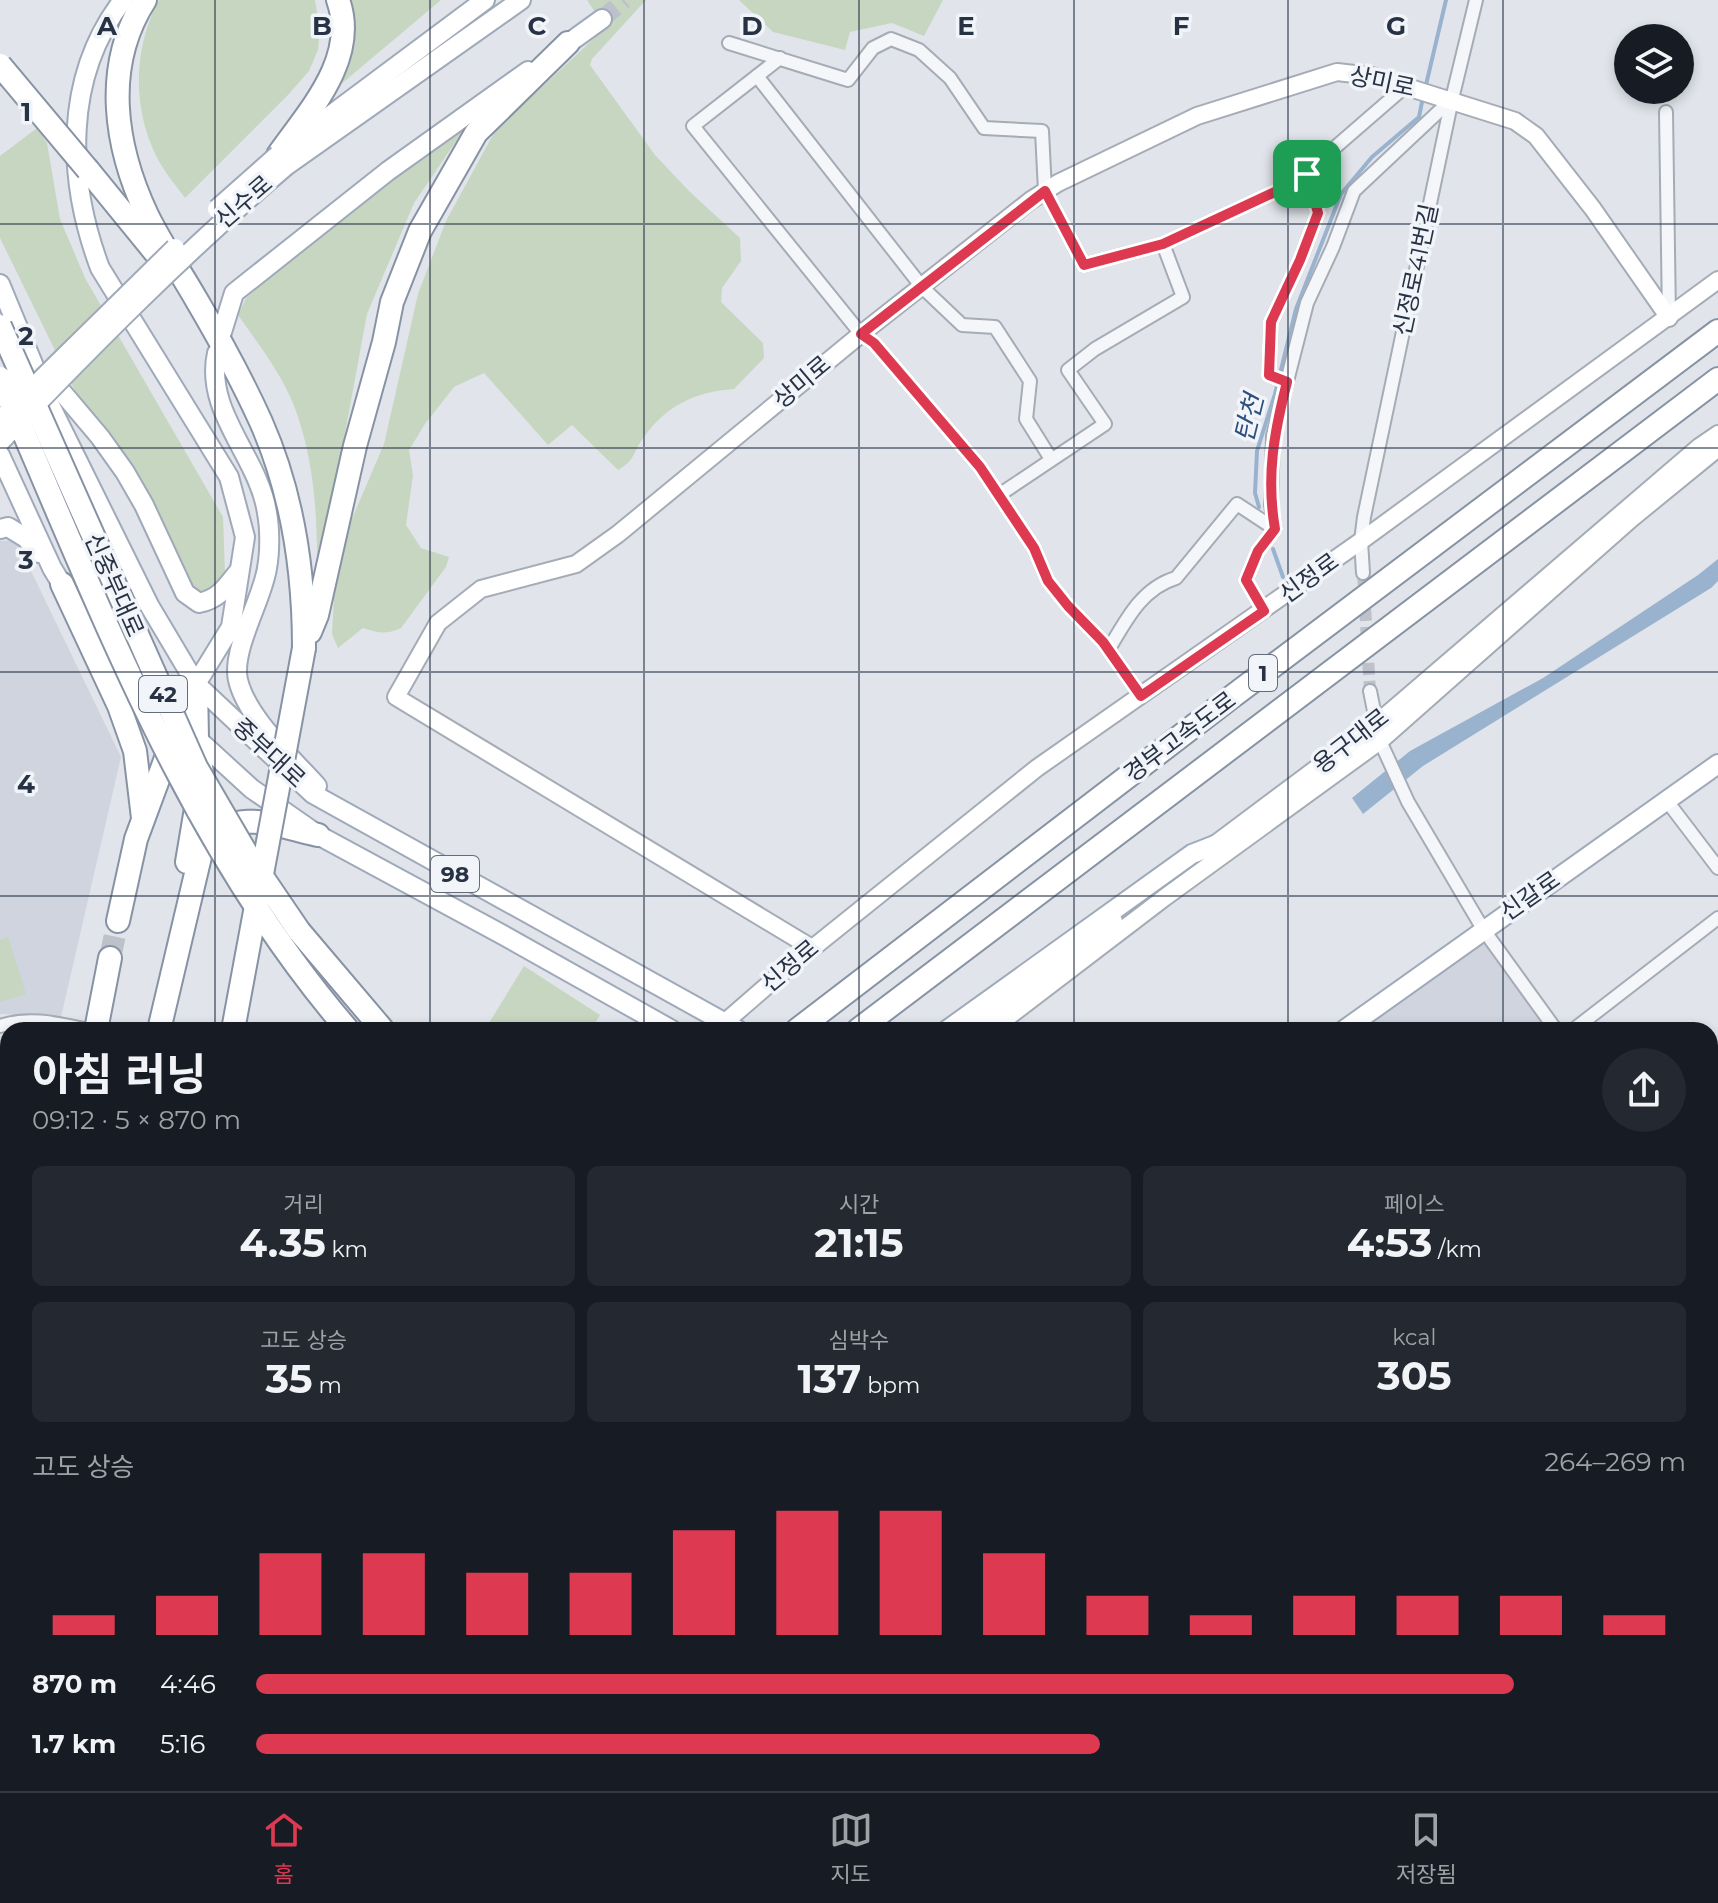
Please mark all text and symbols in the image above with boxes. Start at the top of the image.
text: A [96,10,118,42]
text: B [312,10,332,42]
text: C [528,10,547,42]
text: D [741,10,763,42]
text: E [957,10,975,42]
text: F [1173,10,1189,42]
text: G [1386,10,1406,42]
map controls [1614,24,1694,104]
button: layers [1614,24,1694,104]
street label: 상미로 [1347,60,1418,103]
text: 1 [21,96,31,128]
pin [1273,140,1341,208]
icon: arrive [1285,152,1329,196]
street label: 신수로 [209,169,278,234]
street label: 신정로41번길 [1387,201,1444,339]
text: 2 [18,320,34,352]
street label: 상미로 [767,349,836,414]
water label: 탄천 [1228,388,1271,445]
street label: 신중부대로 [79,528,150,641]
text: 3 [17,544,34,576]
street label: 신정로 [1273,546,1344,609]
road number: 1 [1249,655,1277,691]
road number: 42 [139,676,187,712]
street label: 경부고속도로 [1118,685,1241,788]
street label: 용구대로 [1307,702,1394,779]
street label: 중부대로 [227,712,312,793]
text: 4 [17,768,35,800]
road number: 98 [431,856,479,892]
street label: 신갈로 [1494,865,1565,926]
street label: 신정로 [755,933,824,998]
text: 아침 러닝 [32,1047,206,1101]
button: share [1602,1048,1686,1132]
text: 09:12 · 5 × 870 m [32,1104,241,1136]
text: 거리 [283,1191,324,1218]
text: 시간 [839,1191,879,1218]
text: 페이스 [1384,1191,1445,1218]
text: 4.35 [239,1218,326,1267]
text: 21:15 [814,1218,904,1267]
text: 4:53 [1347,1218,1432,1267]
text: km [326,1236,368,1263]
text: /km [1432,1236,1482,1263]
text: kcal [1392,1324,1436,1351]
text: 고도 상승 [260,1327,347,1354]
text: 심박수 [829,1327,889,1354]
text: 305 [1377,1351,1452,1400]
text: 35 [266,1354,313,1403]
text: 137 [798,1354,861,1403]
text: m [313,1372,342,1399]
text: bpm [861,1372,920,1399]
text: 264–269 m [1545,1446,1686,1478]
text: 고도 상승 [32,1451,135,1483]
text: 870 m [32,1668,117,1700]
text: 4:46 [160,1668,216,1700]
text: 1.7 km [32,1728,116,1760]
text: 5:16 [160,1728,205,1760]
tab: 홈 [262,1808,306,1888]
tab: 지도 [829,1808,873,1888]
tab: 저장됨 [1396,1808,1456,1888]

